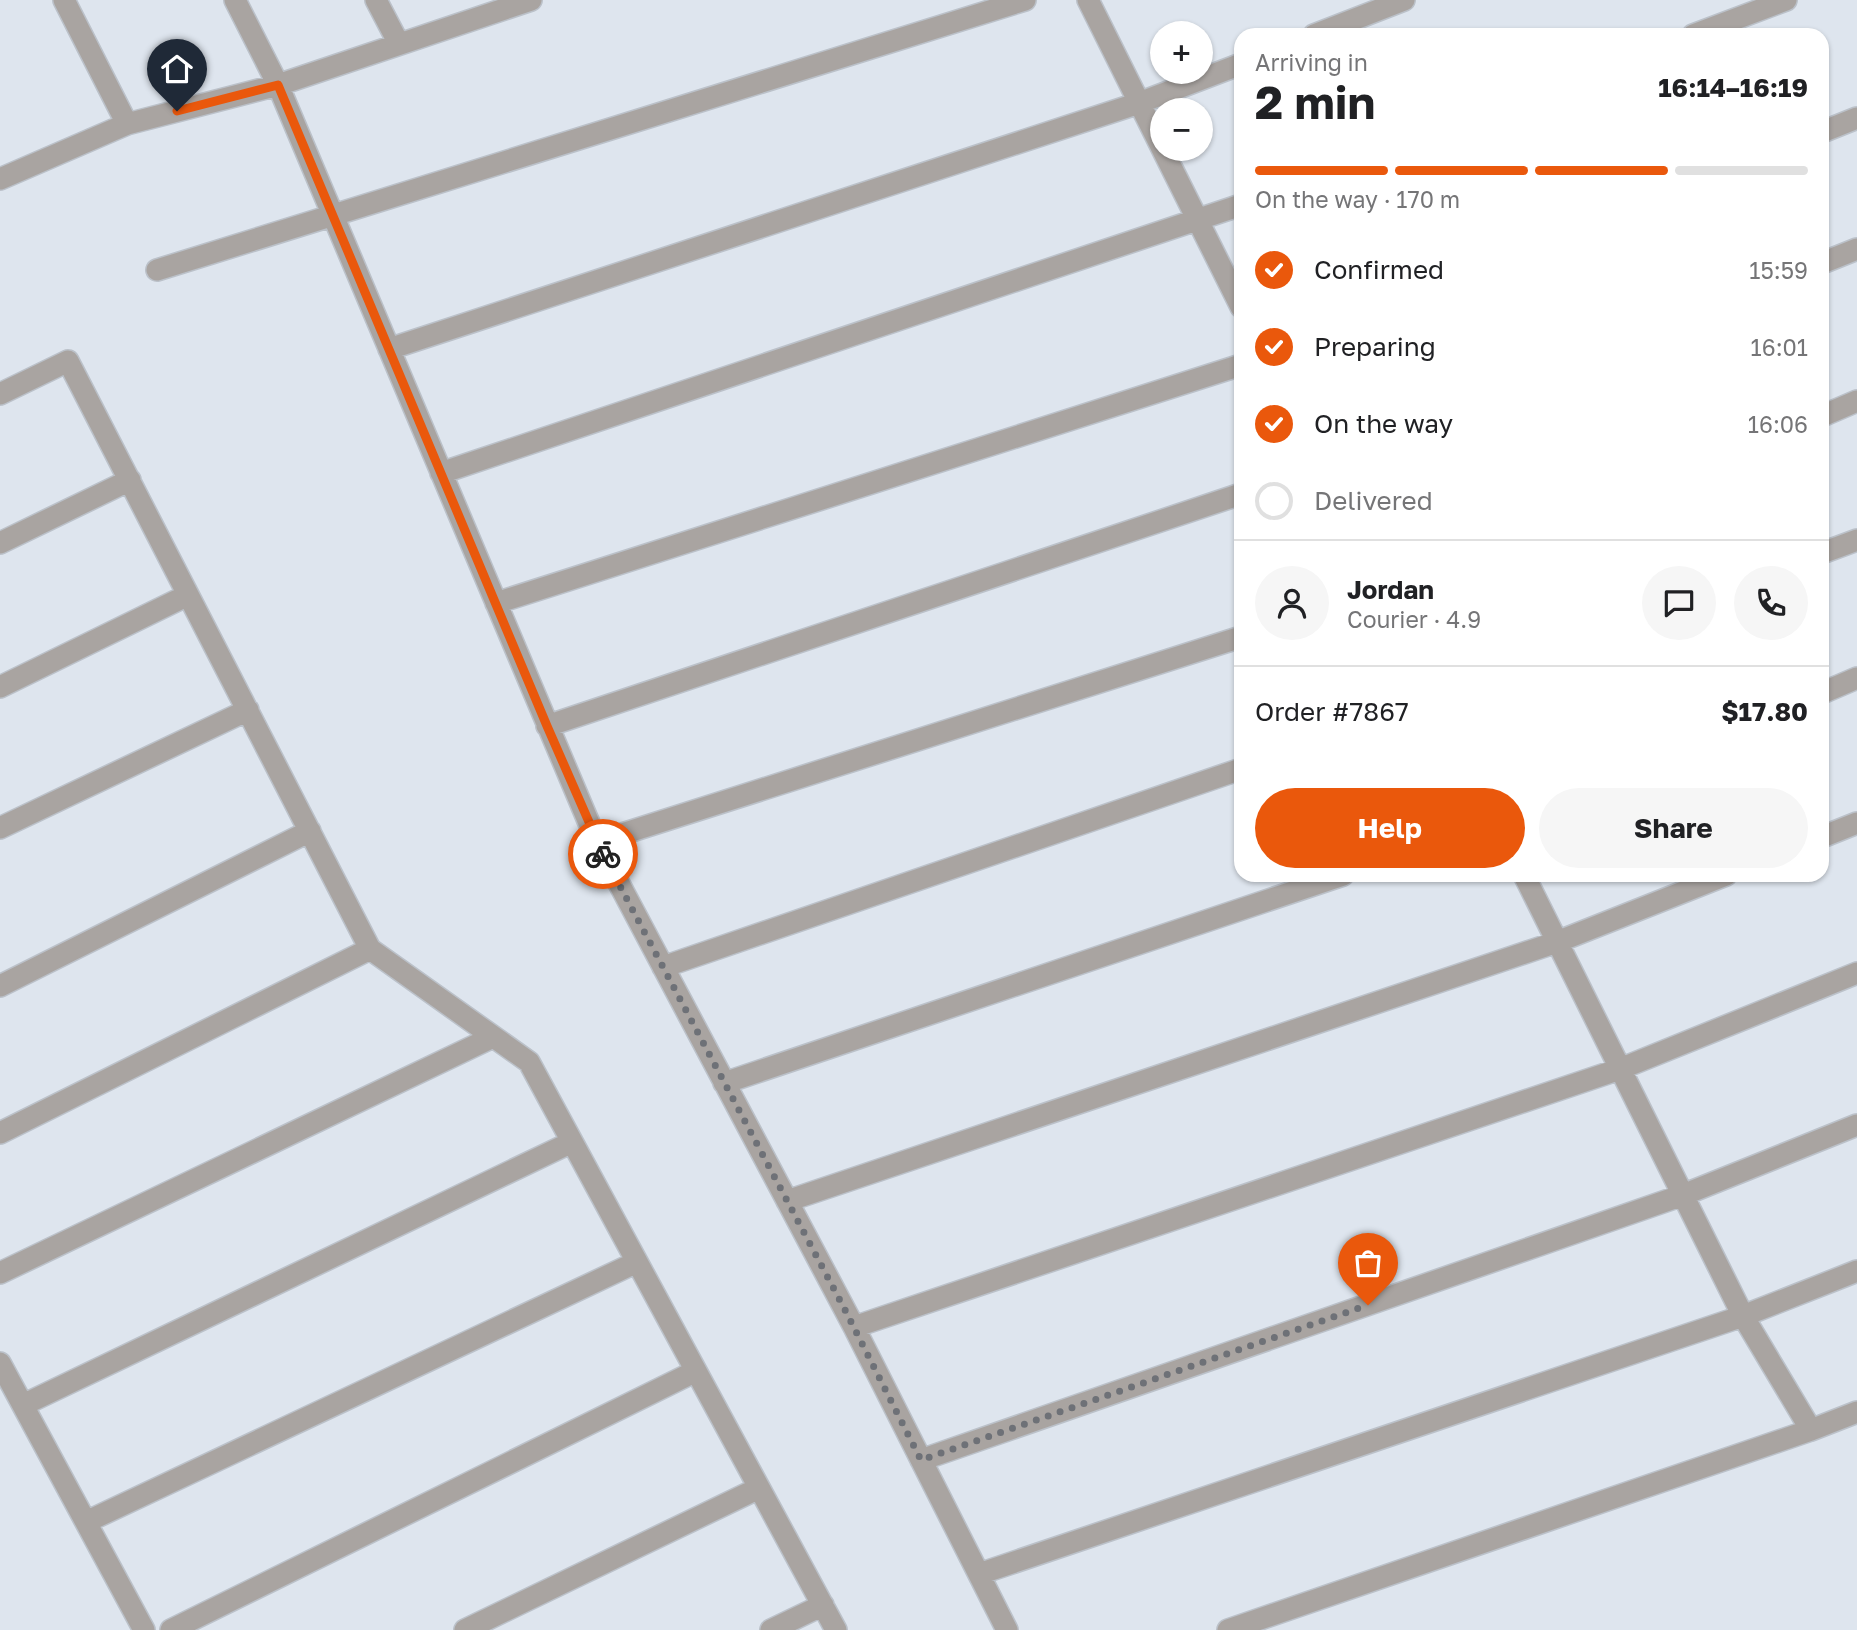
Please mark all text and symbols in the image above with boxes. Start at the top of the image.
map controls [1150,21,1213,161]
button: + [1150,21,1213,84]
pin [147,39,207,111]
text: Arriving in [1255,48,1368,76]
icon: home [158,50,196,88]
text: 16:14–16:19 [1658,72,1808,103]
text: 2 min [1255,74,1375,129]
button: − [1150,98,1213,161]
text: On the way · 170 m [1255,185,1460,213]
icon: check [1255,251,1293,289]
text: Confirmed [1314,254,1444,285]
text: 15:59 [1749,256,1808,284]
icon: check [1255,328,1293,366]
text: Preparing [1314,331,1436,362]
text: 16:01 [1751,333,1808,361]
icon: check [1255,405,1293,443]
text: On the way [1314,408,1453,439]
text: 16:06 [1748,410,1808,438]
text: Delivered [1314,485,1433,516]
button: person [1255,566,1329,640]
button: chat [1642,566,1716,640]
button: phone [1734,566,1808,640]
text: Jordan [1347,574,1434,605]
text: Courier · 4.9 [1347,605,1481,633]
text: Order #7867 [1255,696,1409,727]
text: $17.80 [1721,696,1808,727]
button: Help [1255,788,1525,868]
button: Share [1539,788,1808,868]
courier [568,819,638,889]
icon: bike [584,835,622,873]
pin [1338,1233,1398,1305]
icon: bag [1349,1244,1387,1282]

